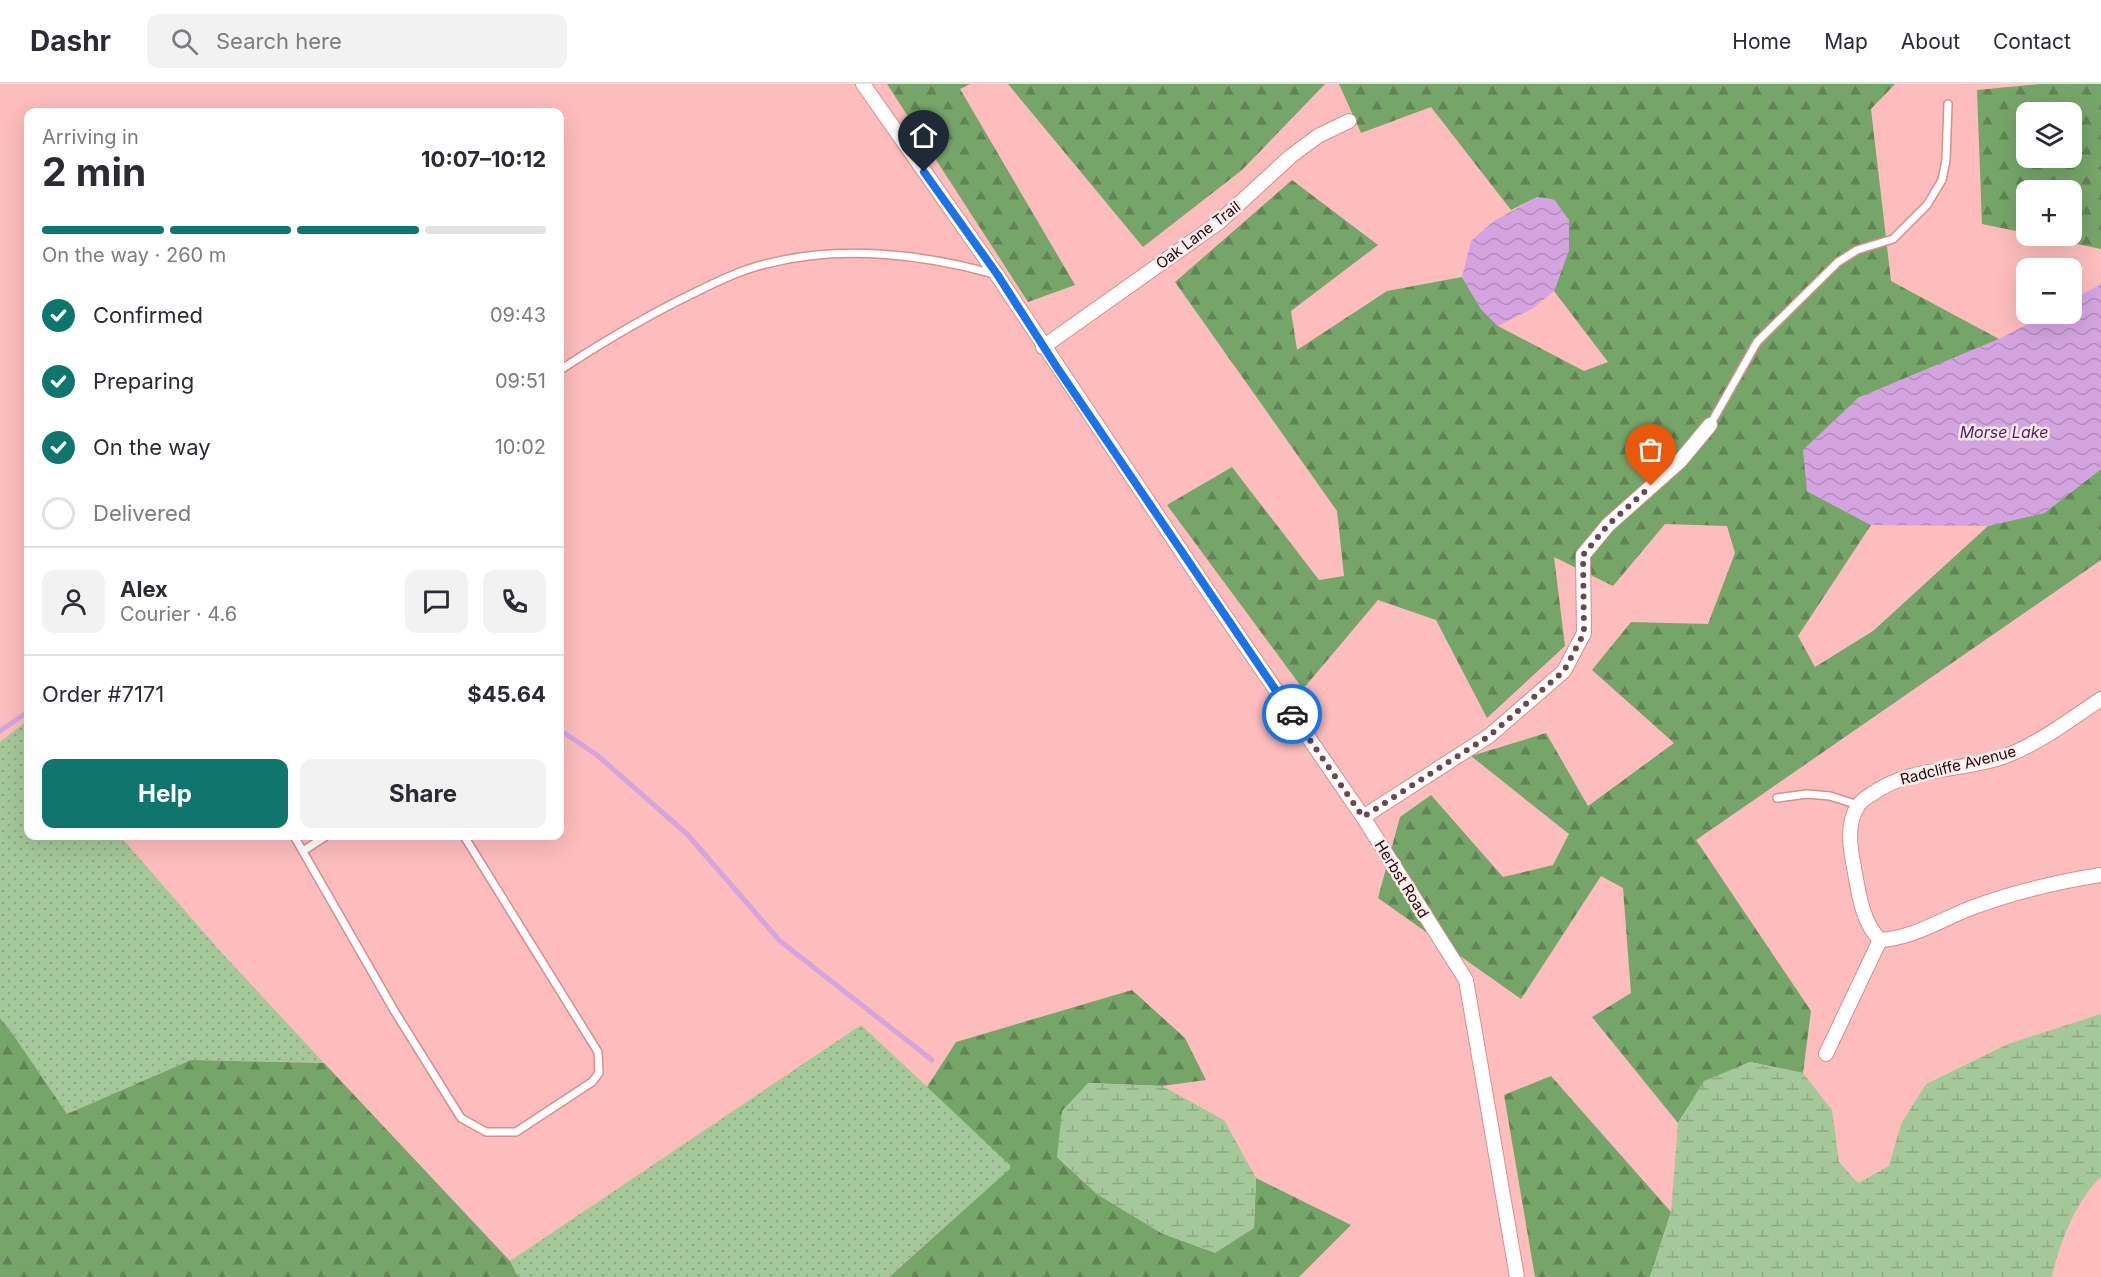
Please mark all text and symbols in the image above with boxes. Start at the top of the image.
search box [147,14,567,68]
text: Dashr [30,24,111,58]
icon: search [168,25,201,58]
text: Search here [216,28,342,54]
text: Home [1732,29,1791,54]
text: Map [1824,29,1868,54]
text: About [1901,29,1960,54]
text: Contact [1993,29,2071,54]
map controls [2016,102,2082,324]
button: layers [2016,102,2082,168]
pin [898,110,949,172]
icon: home [907,119,940,152]
text: Arriving in [42,125,139,149]
text: 10:07–10:12 [421,146,546,172]
text: 2 min [42,148,146,195]
button: + [2016,180,2082,246]
street label: Oak Lane Trail [1152,197,1244,273]
text: On the way · 260 m [42,243,226,267]
button: − [2016,258,2082,324]
icon: check [42,299,75,332]
text: Confirmed [93,302,203,328]
text: 09:43 [490,303,546,327]
icon: check [42,365,75,398]
text: Preparing [93,368,194,394]
text: 09:51 [495,369,546,393]
water label: Morse Lake [1960,422,2048,442]
pin [1625,424,1676,486]
icon: check [42,431,75,464]
icon: bag [1634,433,1667,466]
text: On the way [93,434,211,460]
text: 10:02 [495,435,546,459]
text: Delivered [93,500,191,526]
button: person [42,570,105,633]
button: chat [405,570,468,633]
button: phone [483,570,546,633]
text: Alex [120,576,168,602]
text: Courier · 4.6 [120,602,237,626]
text: Order #7171 [42,681,164,707]
text: $45.64 [467,681,546,707]
courier [1262,684,1322,744]
icon: car [1276,698,1309,731]
street label: Radcliffe Avenue [1898,741,2018,789]
button: Help [42,759,288,828]
button: Share [300,759,546,828]
street label: Herbst Road [1371,837,1433,921]

